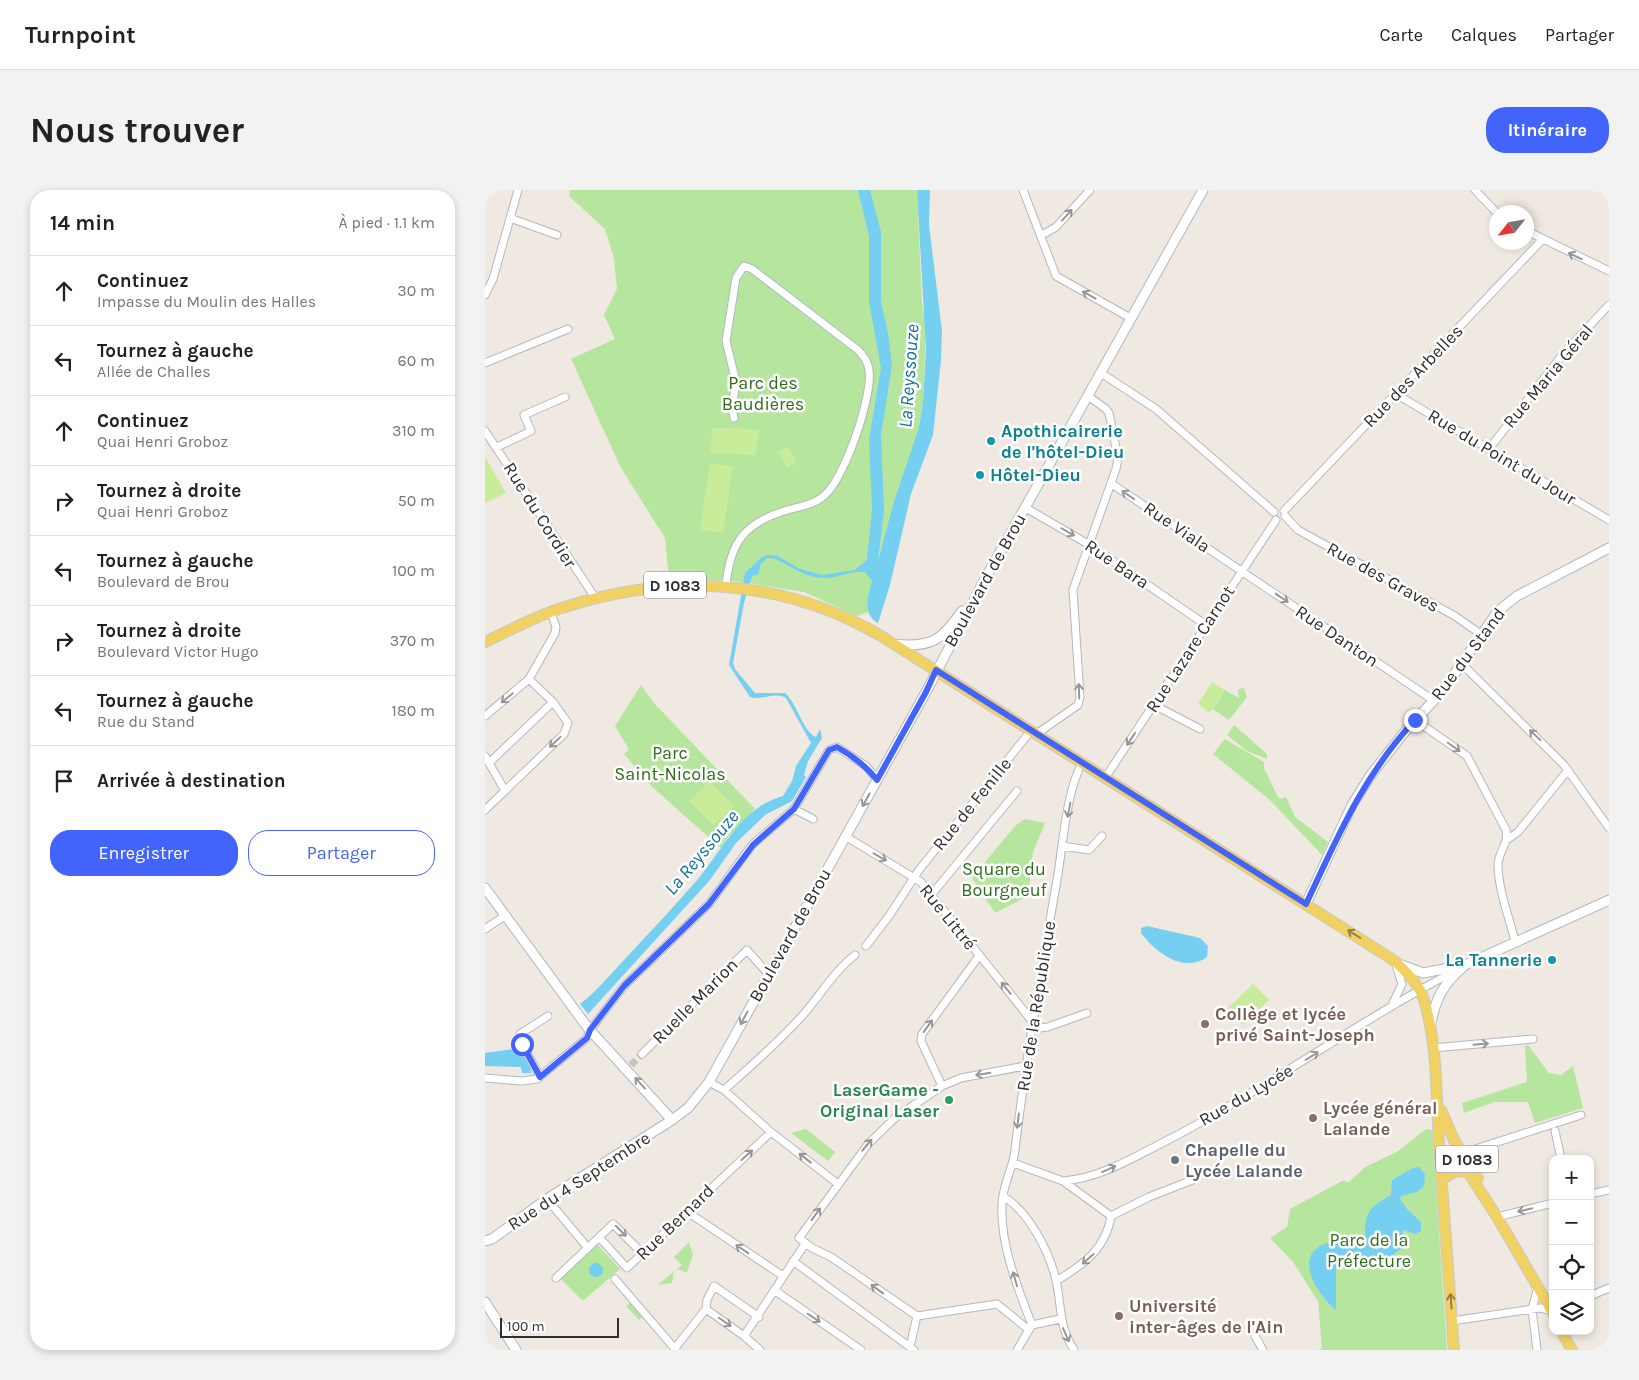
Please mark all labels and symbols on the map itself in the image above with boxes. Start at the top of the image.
north arrow [1489,205,1534,250]
one-way arrow [1061,208,1073,221]
one-way arrow [1568,250,1583,260]
one-way arrow [1082,290,1097,300]
street label: Rue des Arbelles [1358,320,1468,432]
street label: Rue Maria Géral [1498,320,1598,432]
water label: La Reyssouze [894,323,924,429]
park label: Parc des Baudières [722,372,804,415]
street label: Rue du Point du Jour [1424,404,1580,510]
place label: Apothicairerie de l'hôtel-Dieu [1001,420,1124,463]
marker: Apothicairerie de l'hôtel-Dieu [985,435,997,447]
street label: Rue du Cordier [499,458,581,572]
place label: Hôtel-Dieu [990,464,1081,486]
marker: Hôtel-Dieu [974,469,986,481]
one-way arrow [1122,490,1136,500]
street label: Rue Viala [1139,497,1215,557]
street label: Boulevard de Brou [939,509,1031,651]
one-way arrow [1060,528,1075,537]
street label: Rue Bara [1081,534,1153,594]
street label: Rue des Graves [1323,537,1443,617]
road number: D 1083 [644,572,706,598]
street label: Rue Lazare Carnot [1141,581,1239,717]
one-way arrow [1275,593,1289,603]
street label: Rue Danton [1291,600,1383,672]
street label: Rue du Stand [1426,603,1510,705]
one-way arrow [1074,684,1084,700]
one-way arrow [501,692,514,703]
route end [1404,709,1427,732]
one-way arrow [1528,729,1541,741]
one-way arrow [1126,732,1136,746]
one-way arrow [549,737,562,748]
park label: Parc Saint-Nicolas [614,742,726,785]
one-way arrow [1447,742,1461,752]
street label: Rue de Fenille [928,753,1016,855]
one-way arrow [860,792,870,806]
one-way arrow [1064,802,1074,818]
water label: La Reyssouze [660,806,744,899]
one-way arrow [872,852,887,862]
park label: Square du Bourgneuf [961,858,1048,901]
street label: Boulevard de Brou [744,864,836,1006]
street label: Rue Littré [915,880,981,954]
street label: Rue de la République [1012,919,1060,1093]
one-way arrow [1348,929,1362,939]
place label: La Tannerie [1445,949,1542,971]
street label: Ruelle Marion [647,953,743,1049]
marker: La Tannerie [1546,954,1558,966]
one-way arrow [1000,982,1011,995]
place label: Collège et lycée privé Saint-Joseph [1215,1003,1375,1046]
one-way arrow [739,1010,748,1025]
marker: Collège et lycée privé Saint-Joseph [1199,1018,1211,1030]
one-way arrow [923,1019,933,1033]
route start [511,1033,534,1056]
one-way arrow [1473,1039,1489,1049]
one-way arrow [1305,1051,1319,1061]
street label: Rue du Lycée [1195,1059,1297,1131]
one-way arrow [975,1069,991,1079]
one-way arrow [635,1077,646,1090]
place label: LaserGame - Original Laser [820,1079,939,1122]
marker: LaserGame - Original Laser [943,1094,955,1106]
place label: Lycée général Lalande [1323,1097,1437,1140]
marker: Lycée général Lalande [1307,1112,1319,1124]
one-way arrow [1013,1113,1023,1129]
street label: Rue du 4 Septembre [504,1127,654,1235]
one-way arrow [862,1139,873,1152]
place label: Chapelle du Lycée Lalande [1185,1139,1303,1182]
road number: D 1083 [1436,1146,1498,1172]
one-way arrow [740,1149,753,1160]
one-way arrow [799,1153,812,1164]
marker: Chapelle du Lycée Lalande [1169,1154,1181,1166]
one-way arrow [1101,1164,1116,1174]
street label: Rue Bernard [631,1179,719,1265]
one-way arrow [1518,1206,1534,1215]
one-way arrow [811,1207,821,1221]
one-way arrow [614,1225,626,1237]
park label: Parc de la Préfecture [1327,1229,1411,1272]
one-way arrow [735,1244,749,1254]
one-way arrow [1082,1253,1095,1264]
one-way arrow [1010,1272,1020,1288]
one-way arrow [870,1284,884,1294]
one-way arrow [1446,1294,1455,1310]
place label: Université inter-âges de l'Ain [1129,1295,1283,1338]
marker: Université inter-âges de l'Ain [1113,1310,1125,1322]
one-way arrow [807,1313,821,1323]
scale bar [500,1315,619,1338]
one-way arrow [718,1317,732,1327]
one-way arrow [1062,1327,1071,1342]

